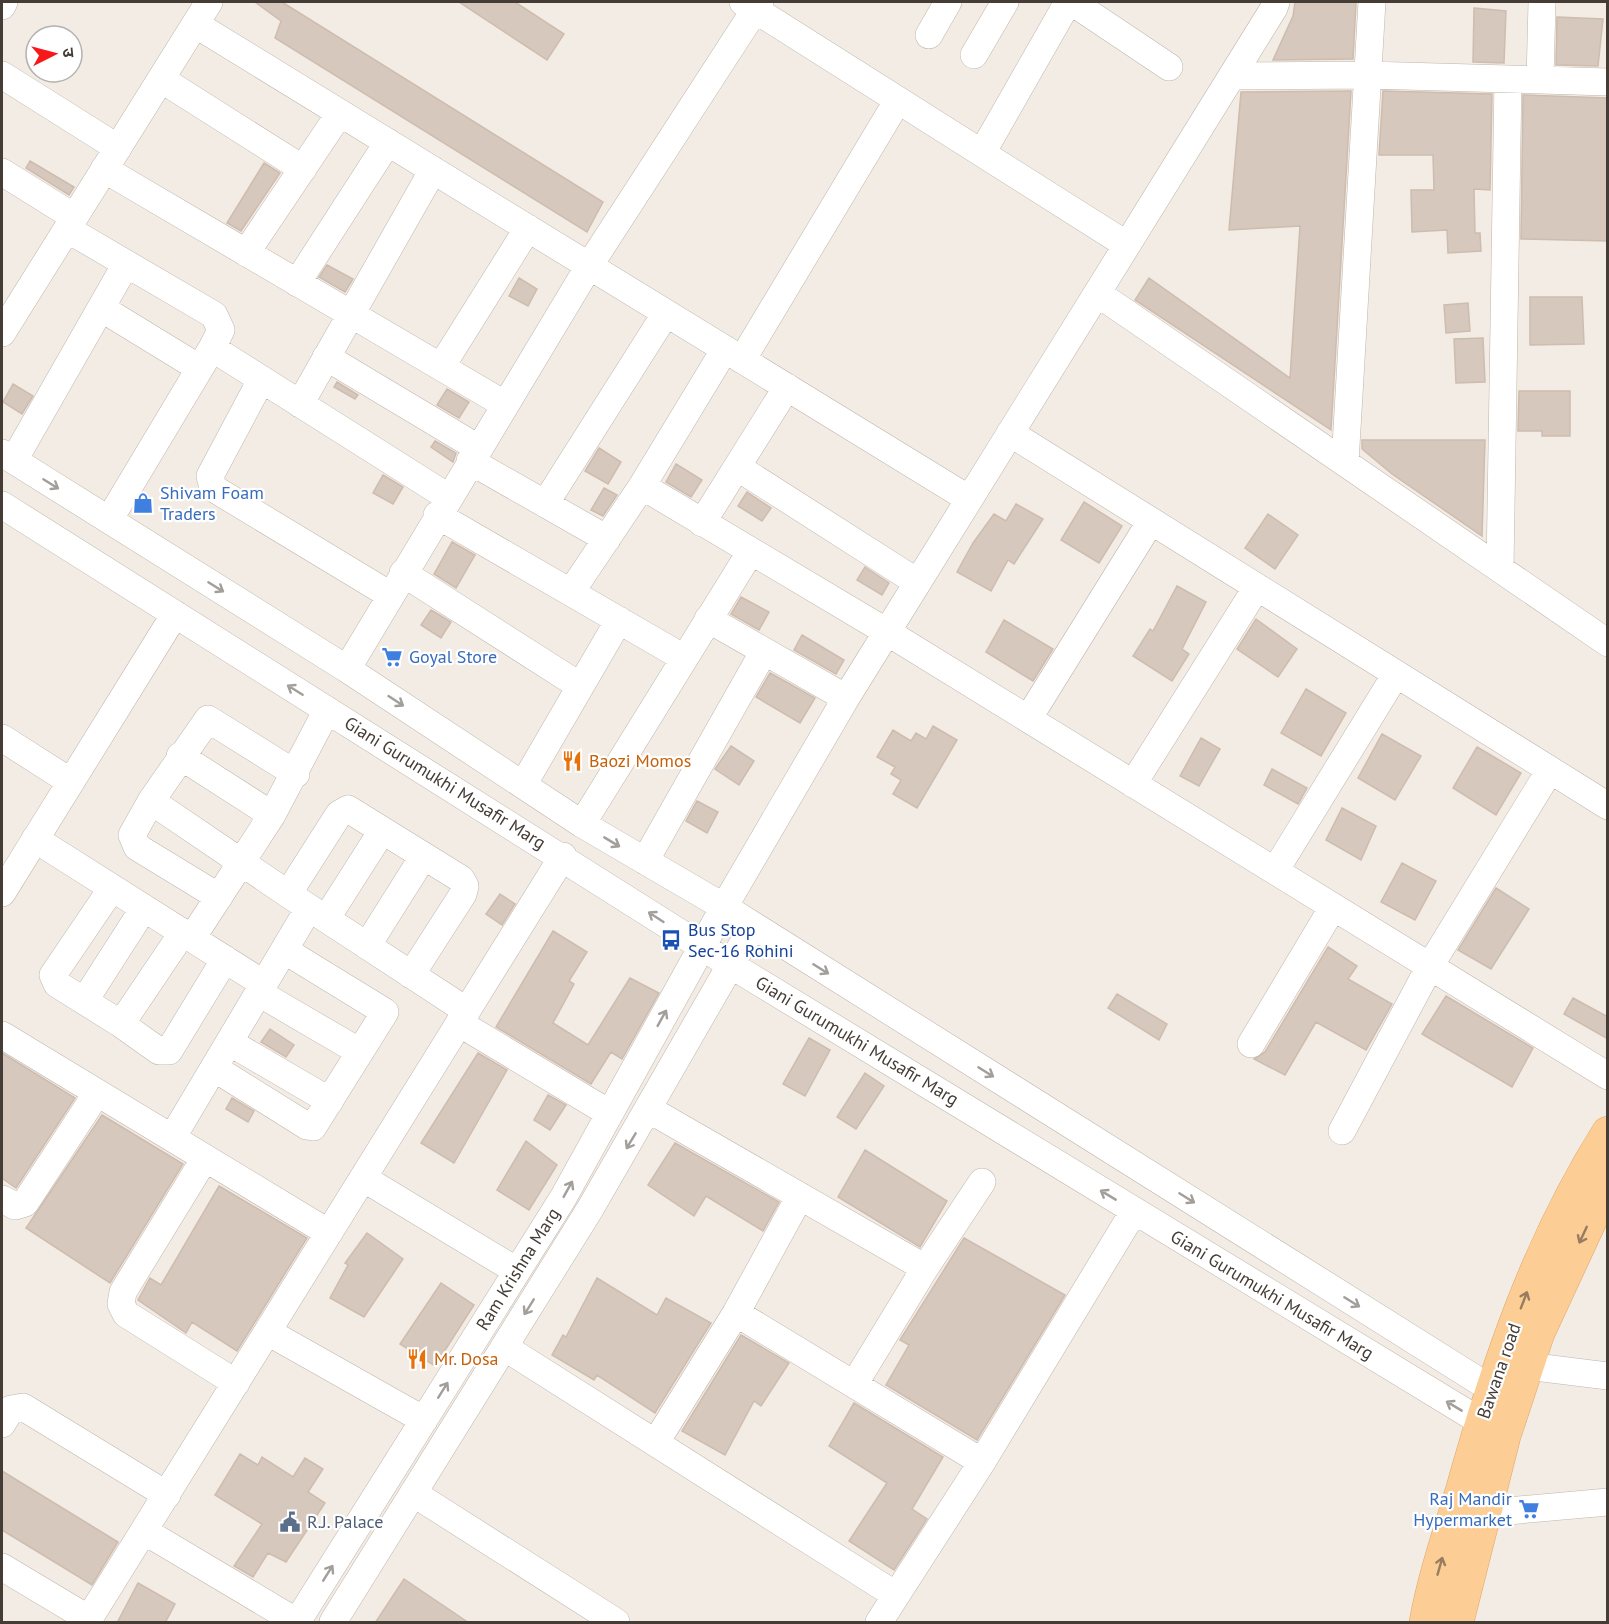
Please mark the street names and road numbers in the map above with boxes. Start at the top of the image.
street label: Giani Gurumukhi Musafir Marg [340,711,550,854]
street label: Giani Gurumukhi Musafir Marg [751,971,963,1110]
street label: Ram Krishna Marg [471,1203,564,1334]
street label: Giani Gurumukhi Musafir Marg [1166,1225,1378,1364]
street label: Bawana road [1471,1320,1526,1422]

